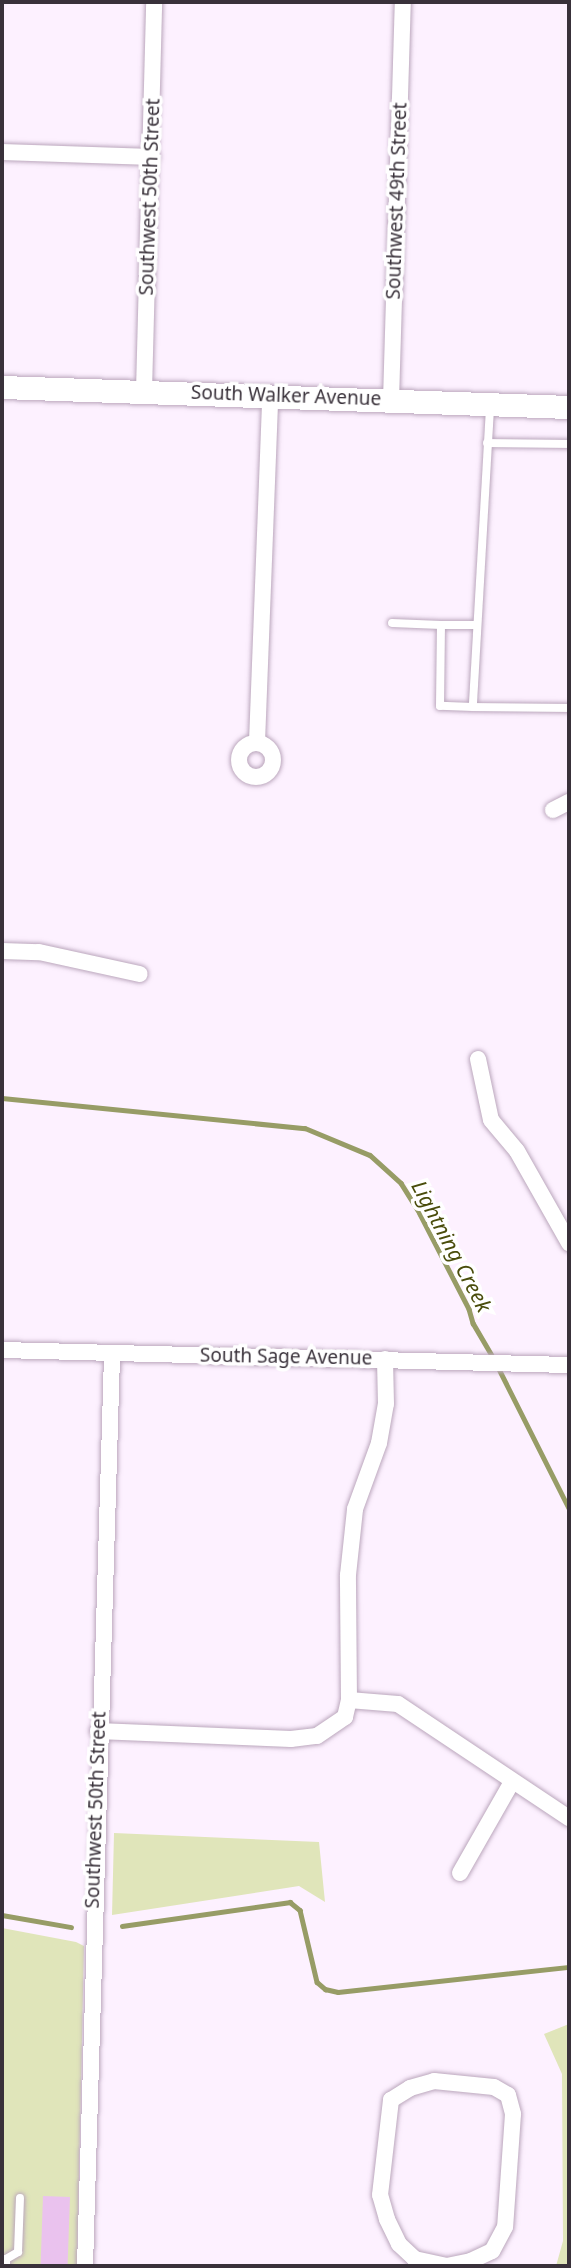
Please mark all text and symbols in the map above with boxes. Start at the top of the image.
street label: Southwest 50th Street [135,98,165,296]
street label: Southwest 49th Street [382,102,412,300]
street label: South Walker Avenue [190,381,382,411]
water label: Lightning Creek [407,1176,497,1316]
street label: South Sage Avenue [200,1344,372,1370]
street label: Southwest 50th Street [81,1711,111,1909]

